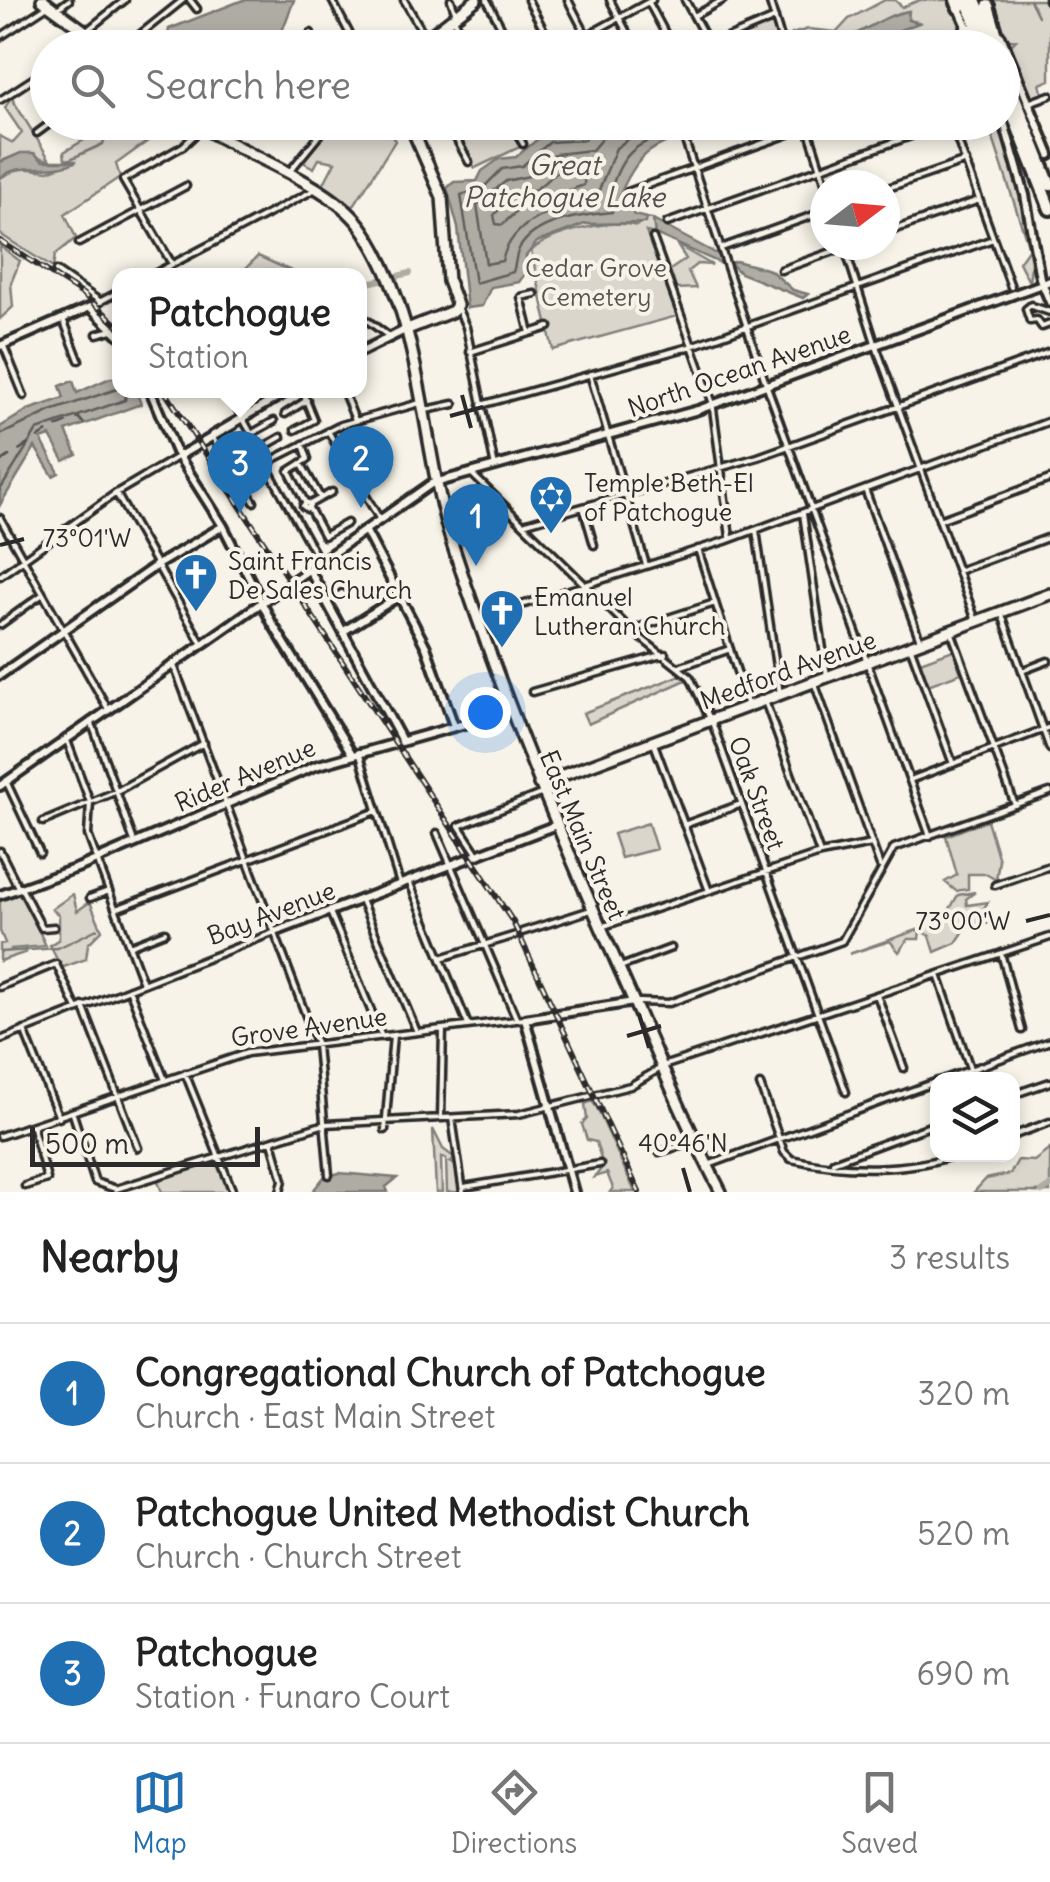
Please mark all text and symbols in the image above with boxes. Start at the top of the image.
search box [30,30,1020,140]
icon: search [65,58,120,113]
text: Search here [145,62,351,109]
water label: Great Patchogue Lake [463,147,667,215]
north arrow [810,170,900,260]
park label: Cedar Grove Cemetery [525,252,667,313]
popup [112,268,367,398]
text: Patchogue [148,289,331,336]
street label: North Ocean Avenue [623,318,855,424]
text: Station [148,336,249,377]
pin: 2 [328,426,394,508]
pin: 3 [208,430,272,513]
place label: Temple Beth-El of Patchogue [584,467,753,528]
synagogue icon: Temple Beth-El of Patchogue [528,474,574,535]
pin: 1 [444,484,508,566]
text: 73°01'W [43,522,131,554]
place label: Saint Francis De Sales Church [228,545,412,606]
church icon: Saint Francis De Sales Church [173,552,219,613]
place label: Emanuel Lutheran Church [534,581,725,642]
church icon: Emanuel Lutheran Church [479,588,525,649]
street label: Medford Avenue [696,623,880,717]
your location [460,687,511,738]
street label: Rider Avenue [170,731,320,819]
street label: Oak Street [722,732,792,854]
street label: East Main Street [533,745,633,925]
street label: Bay Avenue [202,874,340,952]
text: 73°00'W [915,905,1011,937]
street label: Grove Avenue [229,1000,389,1054]
map controls [930,1072,1020,1162]
button: layers [930,1072,1020,1162]
scale bar [30,1122,260,1166]
text: 500 m [45,1126,129,1162]
text: 40°46'N [638,1127,728,1159]
text: Nearby [40,1231,179,1283]
text: 3 results [889,1237,1010,1278]
text: Congregational Church of Patchogue [135,1349,766,1396]
text: 1 [66,1373,79,1414]
text: 320 m [918,1373,1010,1414]
text: Church · East Main Street [135,1396,495,1437]
text: Patchogue United Methodist Church [135,1489,750,1536]
text: 2 [64,1513,81,1554]
text: 520 m [917,1513,1010,1554]
text: Church · Church Street [135,1536,462,1577]
text: Patchogue [135,1629,318,1676]
text: 3 [63,1653,82,1694]
text: 690 m [916,1653,1010,1694]
text: Station · Funaro Court [135,1676,450,1717]
tab: Map [132,1765,187,1861]
tab: Directions [451,1765,577,1861]
tab: Saved [841,1765,918,1861]

